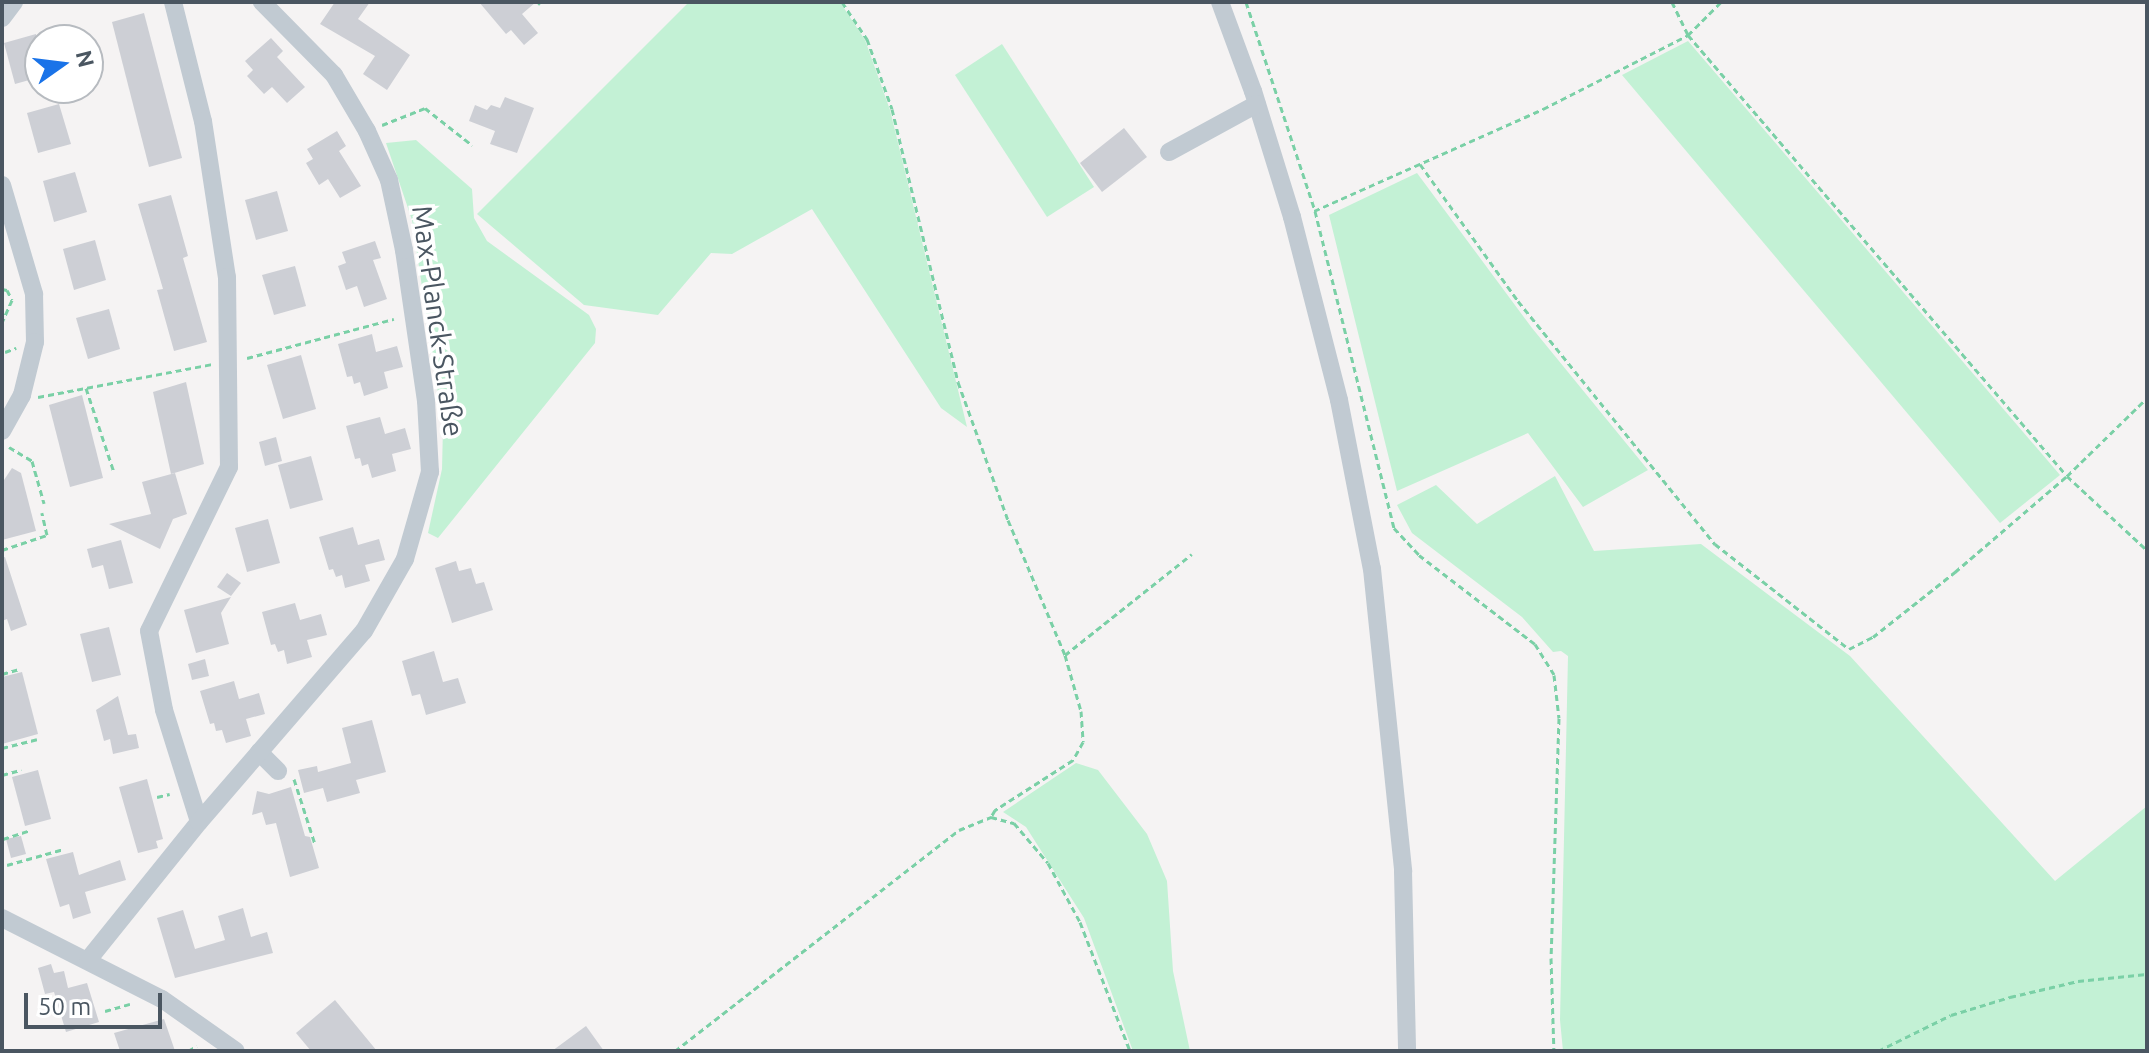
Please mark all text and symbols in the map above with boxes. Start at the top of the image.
north arrow [24,24,104,104]
text: N [72,48,100,70]
street label: Max-Planck-Straße [405,203,471,439]
scale bar [28,977,166,1027]
text: 50 m [38,993,91,1020]

